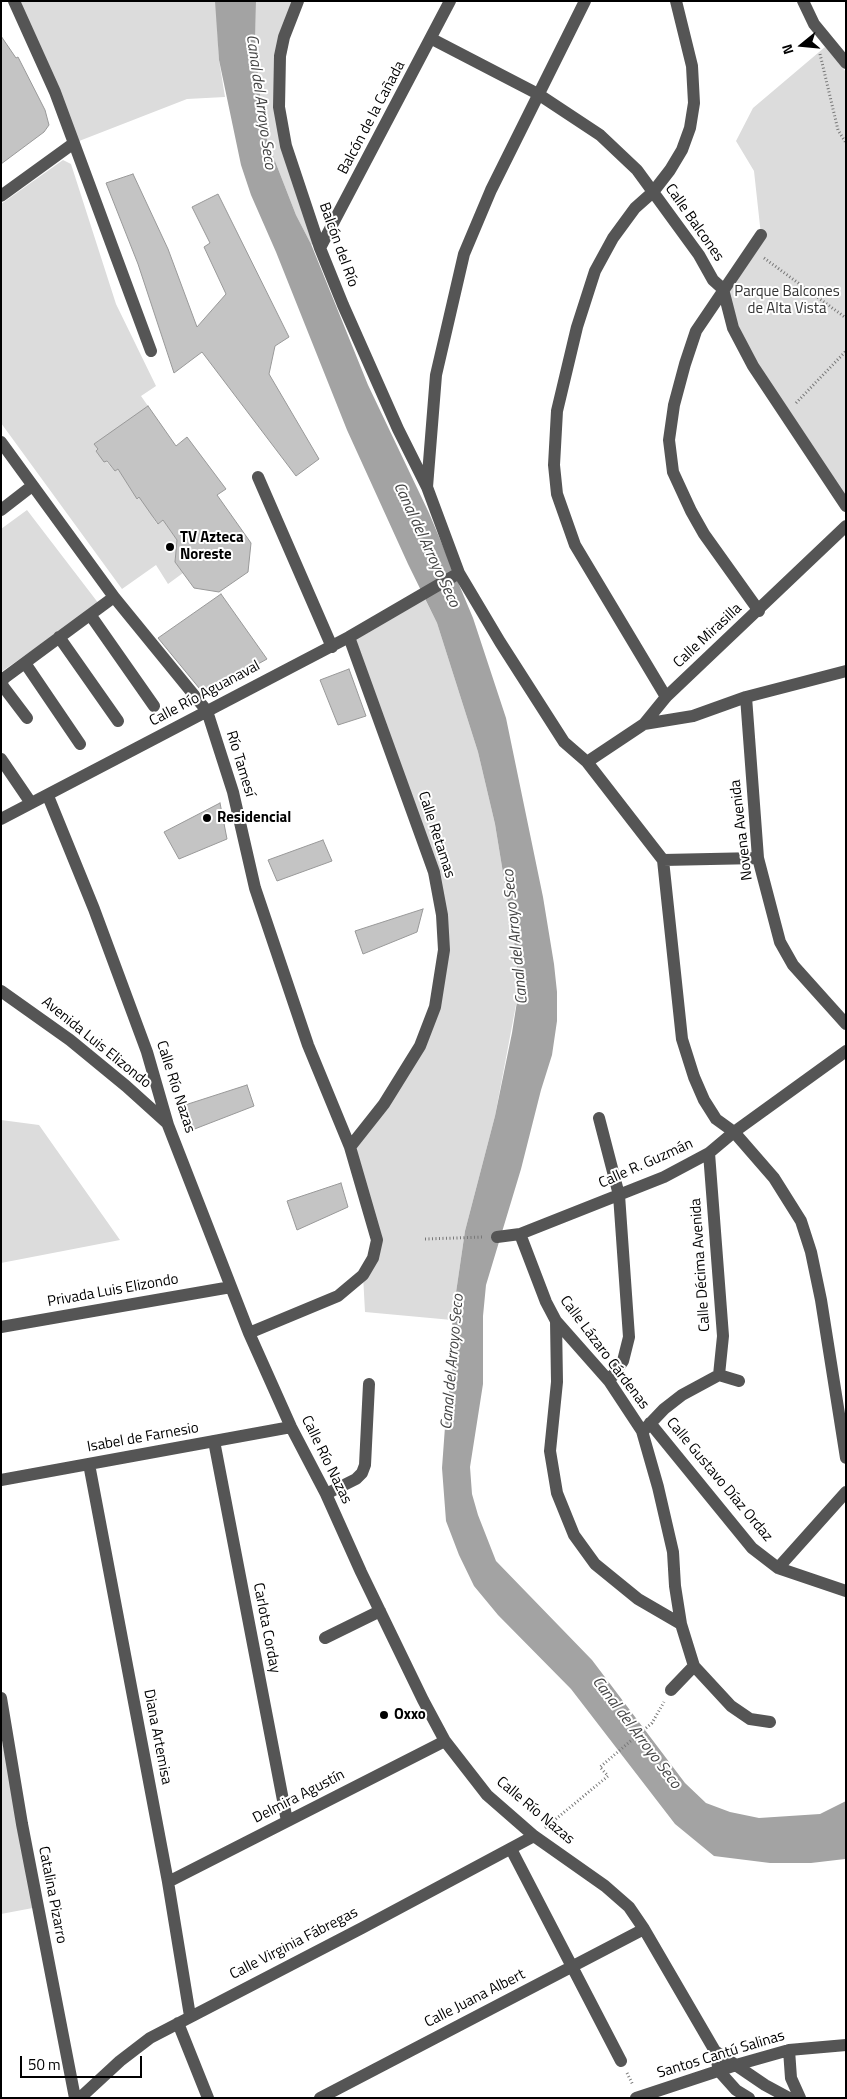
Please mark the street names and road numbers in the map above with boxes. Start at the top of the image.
street label: Balcón de la Cañada [335,58,409,178]
street label: Calle Balcones [661,181,727,265]
street label: Balcón del Río [314,200,362,290]
street label: Calle Mirasilla [670,600,746,672]
street label: Calle Río Aguanaval [147,657,263,731]
street label: Río Tamesí [221,729,259,799]
street label: Novena Avenida [727,779,757,881]
street label: Calle Retamas [414,789,458,881]
street label: Avenida Luis Elizondo [38,993,154,1093]
street label: Calle Río Nazas [152,1038,198,1136]
street label: Calle R. Guzmán [596,1135,696,1193]
street label: Calle Décima Avenida [687,1198,715,1332]
street label: Privada Luis Elizondo [46,1271,180,1311]
street label: Calle Lázaro Cárdenas [555,1293,653,1413]
street label: Calle Río Nazas [297,1413,355,1507]
street label: Calle Gustavo Díaz Ordaz [662,1414,776,1546]
street label: Isabel de Farnesio [86,1419,200,1457]
street label: Carlota Corday [248,1581,284,1675]
street label: Diana Artemisa [139,1688,175,1786]
street label: Delmira Agustín [250,1766,348,1828]
street label: Calle Río Nazas [492,1773,578,1849]
street label: Catalina Pizarro [34,1845,70,1945]
street label: Calle Virginia Fábregas [227,1904,361,1984]
street label: Calle Juana Albert [422,1966,528,2032]
street label: Santos Cantú Salinas [655,2027,787,2083]

